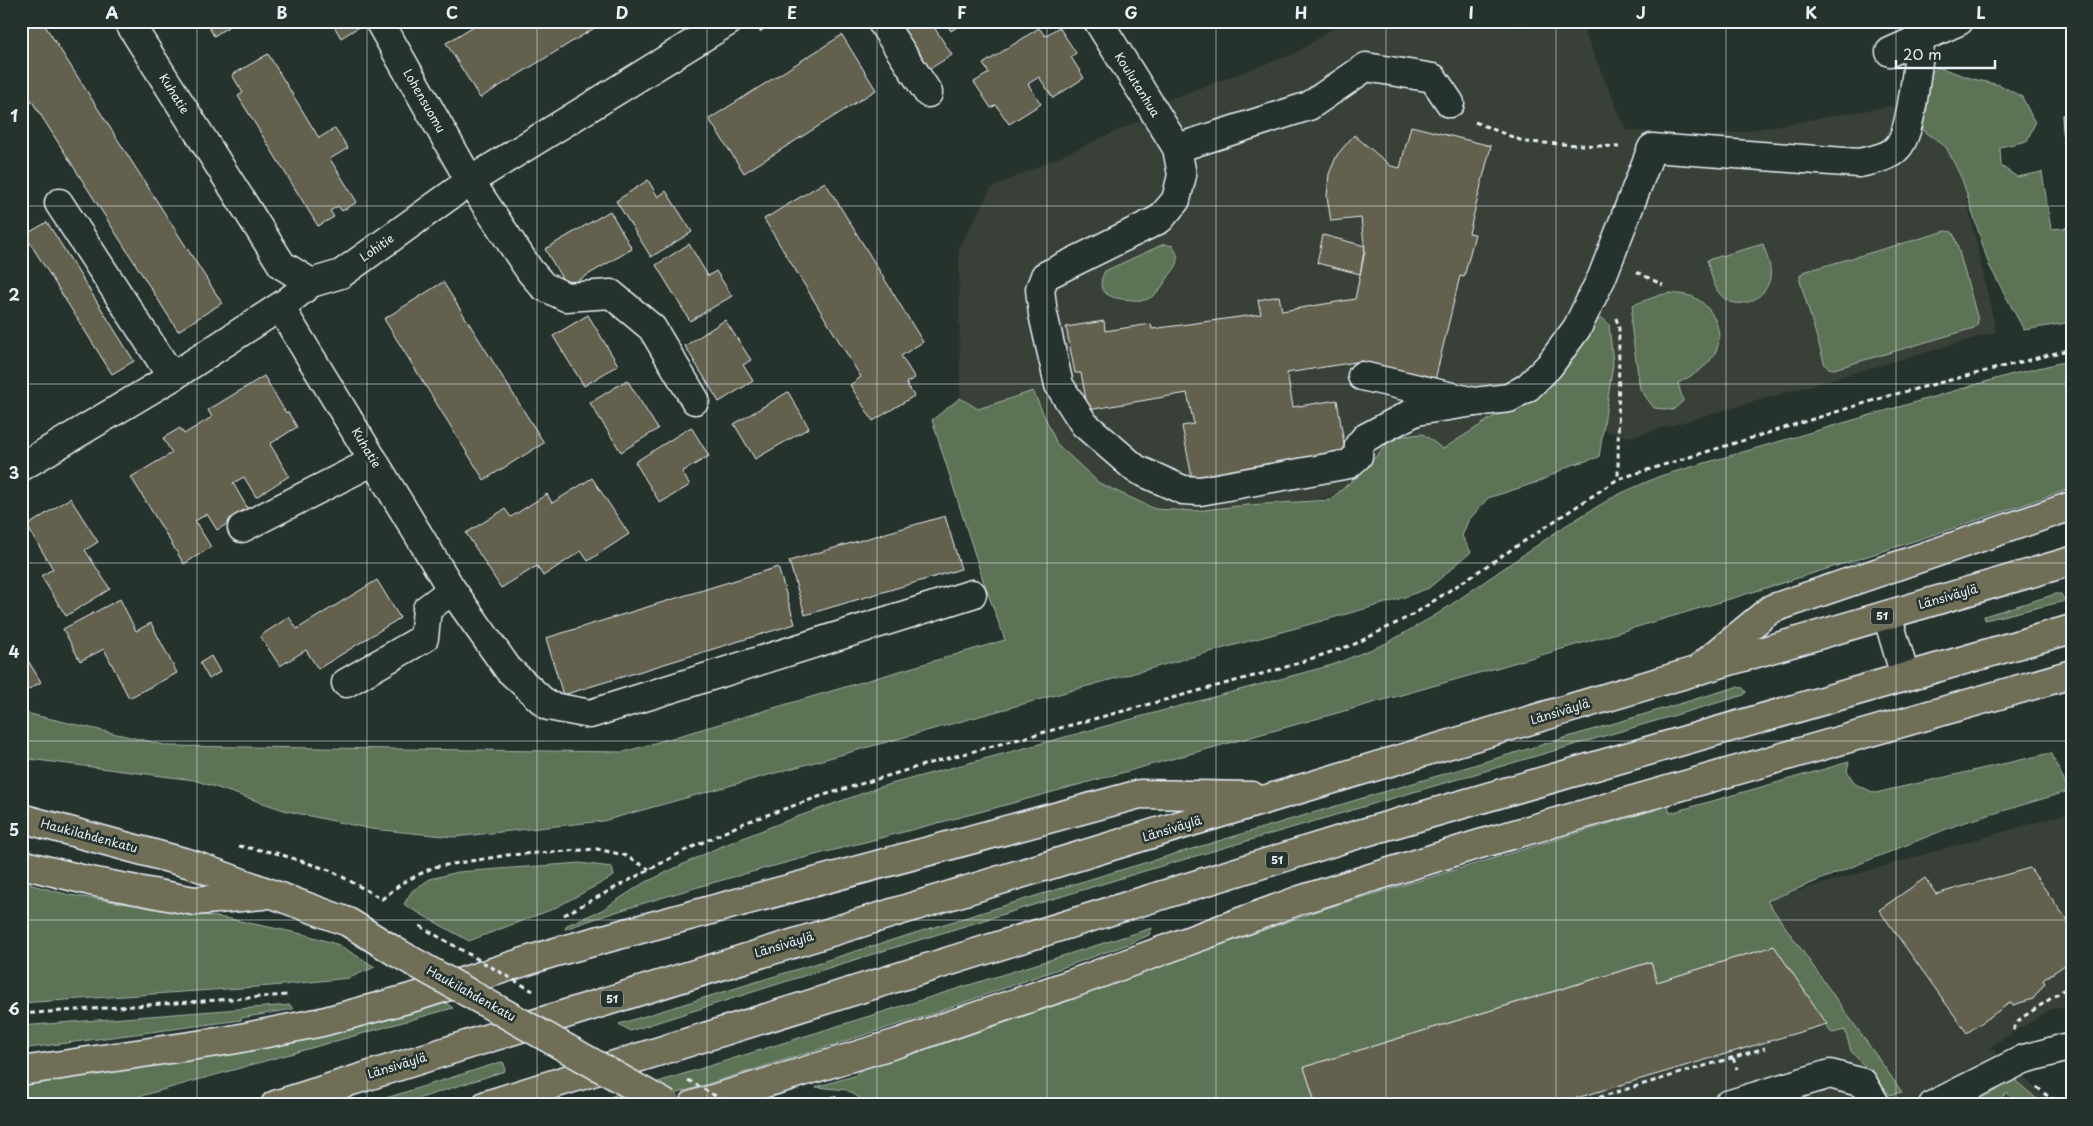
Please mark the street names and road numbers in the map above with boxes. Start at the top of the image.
street label: Koulutanhua [1111,49,1165,121]
street label: Lohensuomu [399,65,450,136]
street label: Kuhatie [155,70,194,117]
street label: Lohitie [356,229,397,266]
street label: Kuhatie [348,424,386,471]
street label: Länsiväylä [1916,579,1980,613]
road number: 51 [1871,608,1893,624]
street label: Länsiväylä [1528,693,1592,729]
street label: Länsiväylä [1140,810,1204,846]
street label: Haukilahdenkatu [39,813,140,857]
road number: 51 [1266,852,1288,868]
street label: Länsiväylä [752,926,816,962]
street label: Haukilahdenkatu [423,961,519,1025]
road number: 51 [601,991,623,1008]
street label: Länsiväylä [365,1047,429,1083]

